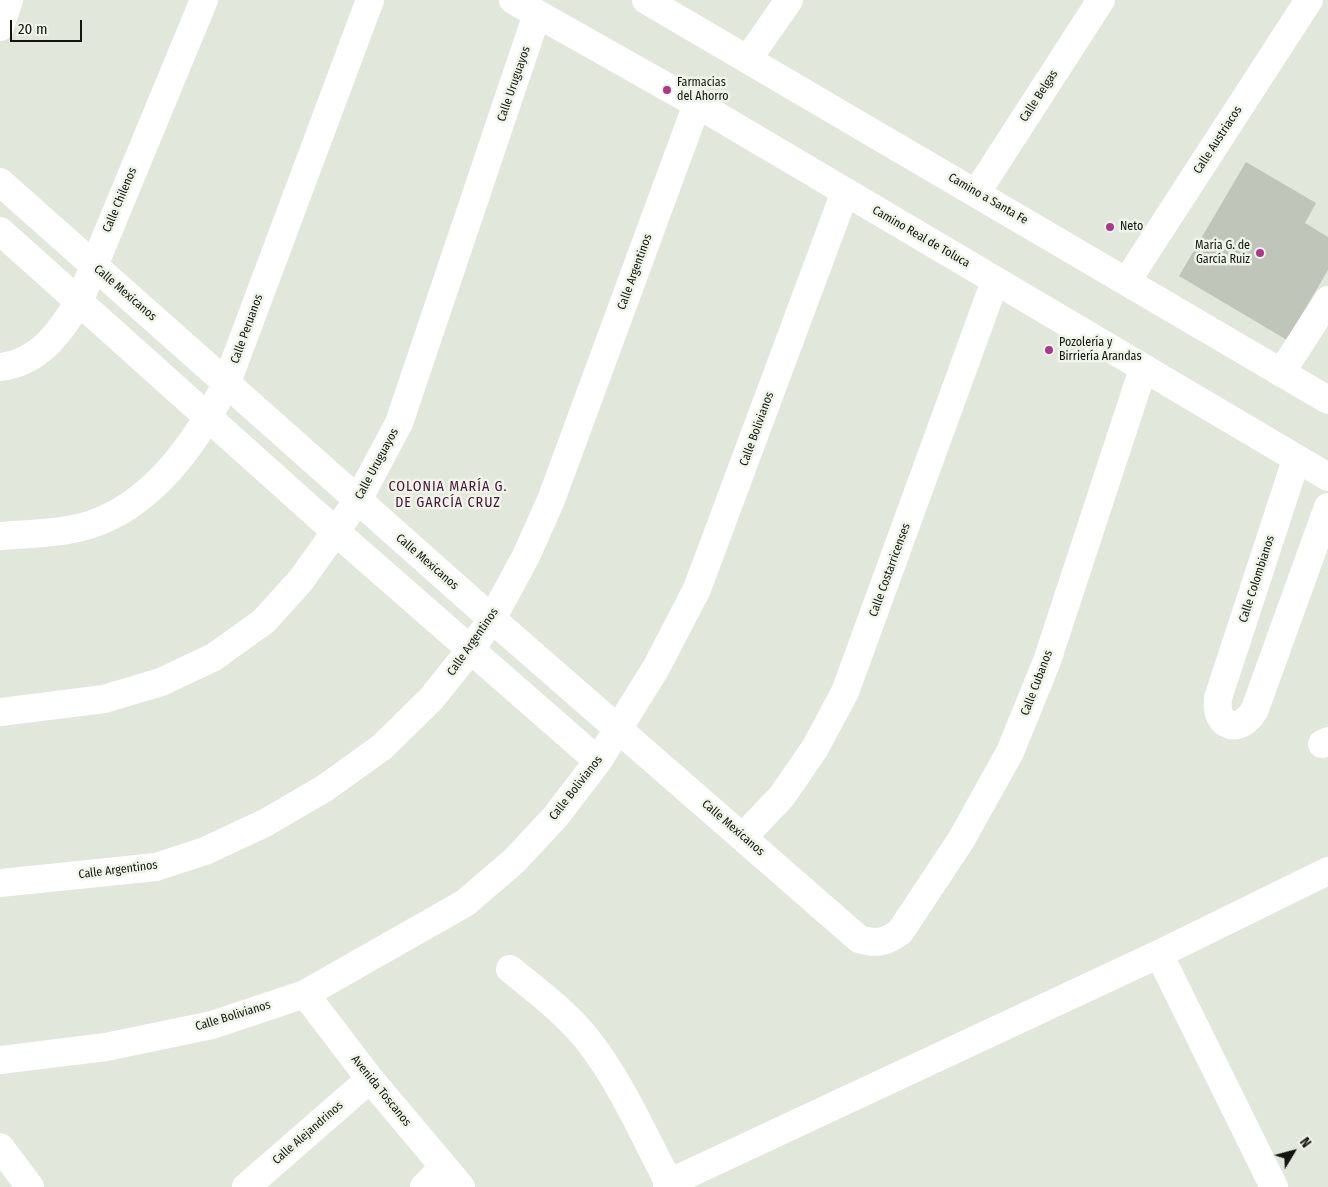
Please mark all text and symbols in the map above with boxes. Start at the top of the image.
scale bar [12,10,85,42]
text: 20 m [18,20,48,38]
street label: Calle Uruguayos [494,45,534,123]
street label: Calle Belgas [1017,67,1061,125]
place label: Farmacias del Ahorro [677,76,729,104]
marker: Farmacias del Ahorro [661,84,673,96]
street label: Calle Austriacos [1191,103,1245,177]
street label: Calle Chilenos [100,165,140,235]
street label: Camino a Santa Fe [946,170,1030,228]
street label: Camino Real de Toluca [870,203,972,271]
place label: Neto [1120,220,1143,234]
marker: Neto [1104,221,1116,233]
street label: Calle Argentinos [615,232,655,312]
place label: Maria G. de García Ruiz [1195,239,1250,267]
marker: Maria G. de García Ruiz [1254,247,1266,259]
street label: Calle Mexicanos [91,262,159,324]
street label: Calle Peruanos [228,292,266,366]
place label: Pozolería y Birriería Arandas [1059,336,1142,364]
marker: Pozolería y Birriería Arandas [1043,344,1055,356]
street label: Calle Bolivianos [737,390,777,468]
street label: Calle Uruguayos [352,426,402,502]
district label: COLONIA MARÍA G. DE GARCÍA CRUZ [386,479,510,512]
street label: Calle Costarricenses [866,521,914,619]
street label: Calle Mexicanos [393,531,461,593]
street label: Calle Colombianos [1236,534,1278,624]
street label: Calle Argentinos [444,605,502,679]
street label: Calle Cubanos [1018,648,1056,718]
street label: Calle Bolivianos [546,753,606,823]
street label: Calle Mexicanos [699,797,767,859]
street label: Calle Argentinos [78,858,158,882]
street label: Calle Bolivianos [194,998,272,1034]
street label: Avenida Toscanos [348,1053,414,1129]
street label: Calle Alejandrinos [270,1098,346,1168]
north arrow [1268,1127,1318,1177]
text: N [1296,1134,1315,1151]

